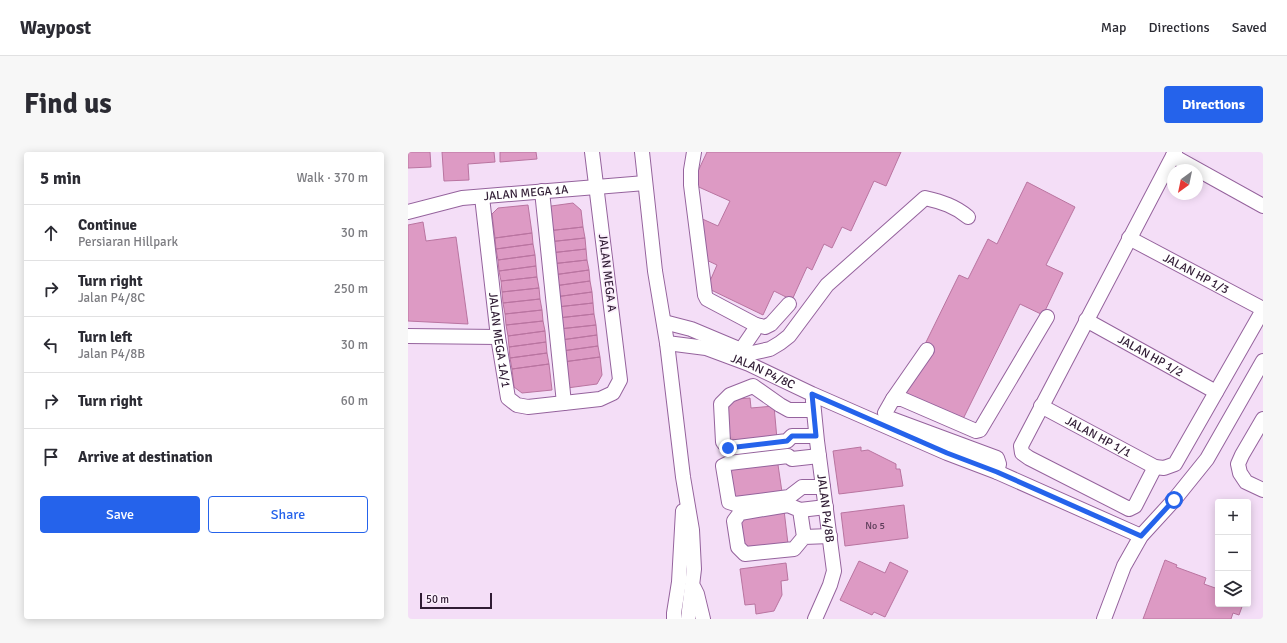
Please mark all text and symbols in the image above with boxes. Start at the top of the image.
text: Waypost [20,16,91,40]
text: Map [1101,19,1127,36]
text: Directions [1149,19,1210,36]
text: Saved [1232,19,1267,36]
button: Directions [1164,86,1263,123]
text: Find us [24,87,112,121]
north arrow [1167,164,1203,200]
text: 5 min [40,168,81,189]
text: Walk · 370 m [297,170,368,186]
street label: JALAN MEGA 1A [483,182,570,204]
text: Continue [78,216,137,234]
icon: ahead [40,222,62,244]
text: 30 m [341,225,368,241]
street label: JALAN MEGA A [595,233,619,313]
text: Persiaran Hillpark [78,234,178,250]
street label: JALAN HP 1/3 [1161,250,1232,297]
text: Turn right [78,272,143,290]
icon: right [40,278,62,300]
text: 250 m [334,281,368,297]
text: Jalan P4/8C [78,290,145,306]
street label: JALAN MEGA 1A/1 [485,291,514,389]
text: Turn left [78,328,132,346]
street label: JALAN HP 1/2 [1115,332,1186,380]
icon: left [40,334,62,356]
text: 30 m [341,337,368,353]
text: Jalan P4/8B [78,346,145,362]
street label: JALAN P4/8C [729,350,798,392]
icon: right [40,390,62,412]
text: Turn right [78,392,143,410]
text: 60 m [341,393,368,409]
street label: JALAN HP 1/1 [1063,413,1134,460]
route end [719,439,737,457]
icon: arrive [40,446,62,468]
text: Arrive at destination [78,448,213,466]
street label: JALAN P4/8B [814,473,838,543]
route start [1165,491,1183,509]
button: Save [40,496,200,533]
button: Share [208,496,368,533]
map controls [1215,499,1251,607]
button: + [1215,499,1251,535]
house number: No 5 [865,520,885,532]
button: − [1215,535,1251,571]
button: layers [1215,571,1251,607]
scale bar [420,591,492,610]
text: 50 m [426,593,449,606]

